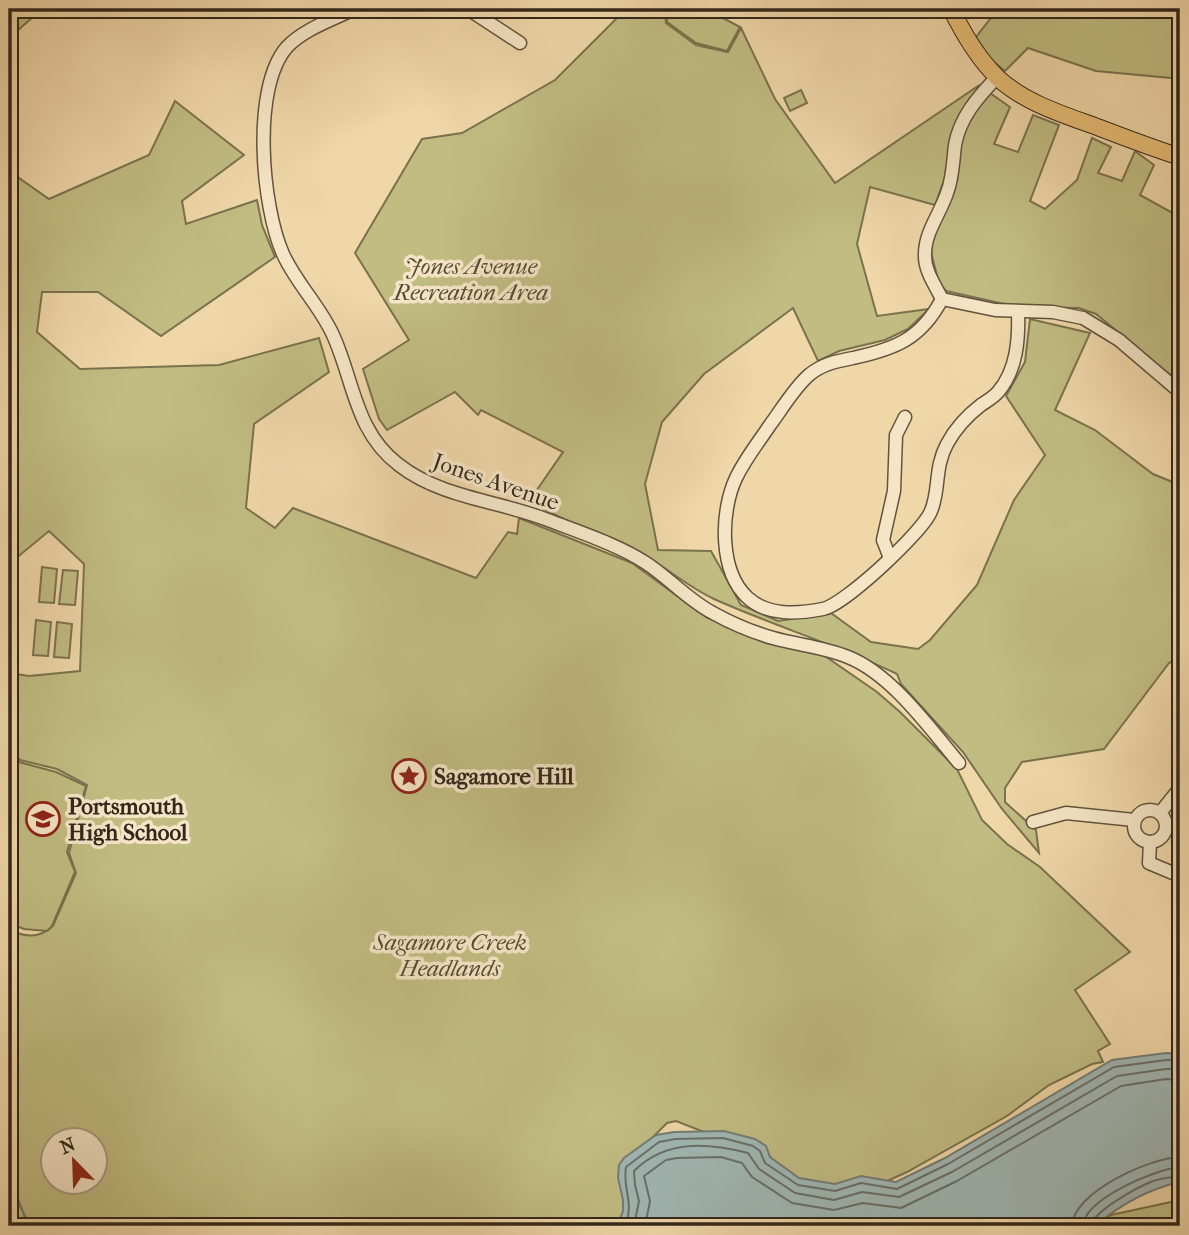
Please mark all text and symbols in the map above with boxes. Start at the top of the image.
park label: Jones Avenue Recreation Area [392,253,548,306]
street label: Jones Avenue [427,447,563,516]
place icon: Sagamore Hill [390,757,428,795]
place label: Sagamore Hill [434,763,574,790]
place label: Portsmouth High School [68,793,188,846]
school or university icon: Portsmouth High School [24,800,62,838]
park label: Sagamore Creek Headlands [372,929,527,982]
north arrow [38,1126,108,1196]
text: N [57,1133,79,1159]

